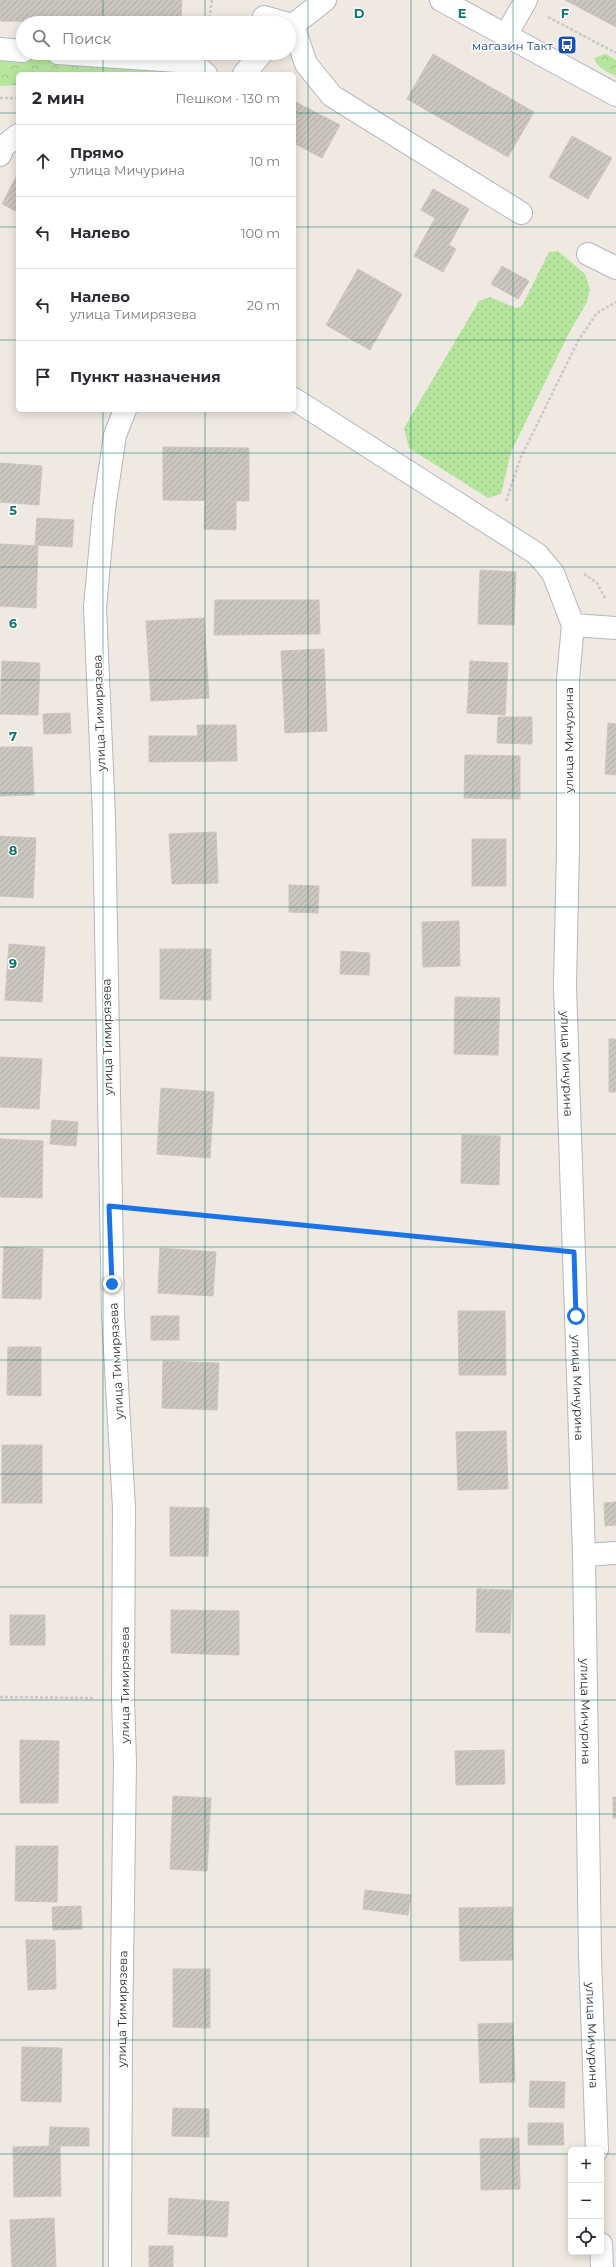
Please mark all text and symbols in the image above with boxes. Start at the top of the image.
text: D [354,5,365,21]
text: E [458,5,467,21]
text: F [561,5,569,21]
search box [16,16,296,60]
icon: search [30,27,52,49]
text: Поиск [62,29,111,48]
bus stop icon: магазин Такт [556,34,578,56]
place label: магазин Такт [472,38,553,53]
text: 2 мин [32,88,85,108]
text: Пешком · 130 m [175,90,280,106]
text: Прямо [70,143,124,162]
icon: ahead [32,150,54,172]
text: 10 m [250,153,280,169]
text: улица Мичурина [70,162,185,178]
icon: left [32,222,54,244]
text: Налево [70,223,130,242]
text: 100 m [241,225,280,241]
text: Налево [70,287,130,306]
icon: left [32,294,54,316]
text: 20 m [247,297,280,313]
text: улица Тимирязева [70,306,197,322]
icon: arrive [32,366,54,388]
text: Пункт назначения [70,367,221,386]
text: 5 [9,502,17,518]
text: 6 [9,615,18,631]
street label: улица Тимирязева [89,654,109,773]
street label: улица Мичурина [561,687,576,794]
text: 7 [9,728,17,744]
text: 8 [9,842,18,858]
text: 9 [9,955,17,971]
street label: улица Тимирязева [98,978,116,1097]
street label: улица Мичурина [558,1009,577,1117]
route end [103,1275,121,1293]
street label: улица Тимирязева [105,1302,127,1421]
route start [567,1307,585,1325]
street label: улица Мичурина [569,1333,588,1441]
street label: улица Тимирязева [117,1627,132,1744]
street label: улица Мичурина [578,1657,595,1765]
street label: улица Тимирязева [113,1950,130,2069]
street label: улица Мичурина [583,1981,602,2089]
map controls [568,2147,604,2255]
button: + [568,2147,604,2183]
button: − [568,2183,604,2219]
button: locate [568,2219,604,2255]

